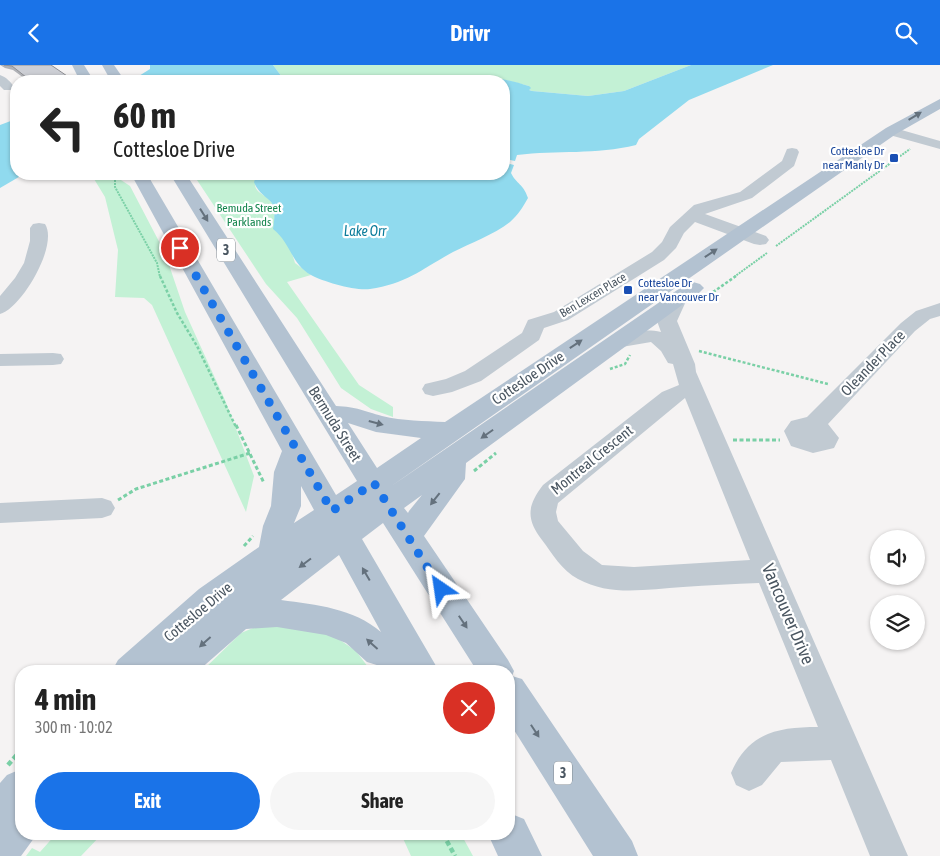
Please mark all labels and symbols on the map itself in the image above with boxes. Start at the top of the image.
one-way arrow [909,111,922,121]
place label: Cottesloe Dr near Manly Dr [823,144,884,172]
marker: Cottesloe Dr near Manly Dr [888,152,900,164]
park label: Bemuda Street Parklands [217,201,282,229]
one-way arrow [199,208,209,221]
water label: Lake Orr [344,223,387,239]
pin [159,227,201,269]
road number: 3 [217,239,235,261]
one-way arrow [704,248,718,258]
street label: Ben Lexcen Place [557,270,629,320]
place label: Cottesloe Dr near Vancouver Dr [638,276,719,304]
marker: Cottesloe Dr near Vancouver Dr [622,284,634,296]
street label: Oleander Place [837,326,908,399]
one-way arrow [570,339,583,349]
street label: Cottesloe Drive [488,347,567,408]
street label: Bermuda Street [306,383,365,464]
one-way arrow [368,419,383,427]
street label: Montreal Crescent [547,421,636,498]
one-way arrow [481,429,494,439]
one-way arrow [429,492,440,505]
one-way arrow [298,558,312,568]
street label: Vancouver Drive [758,560,819,667]
position arrow [414,562,466,614]
one-way arrow [362,567,370,582]
street label: Cottesloe Drive [160,578,235,645]
one-way arrow [458,615,468,629]
one-way arrow [199,637,212,648]
one-way arrow [365,639,378,650]
one-way arrow [531,725,540,738]
road number: 3 [554,761,572,785]

